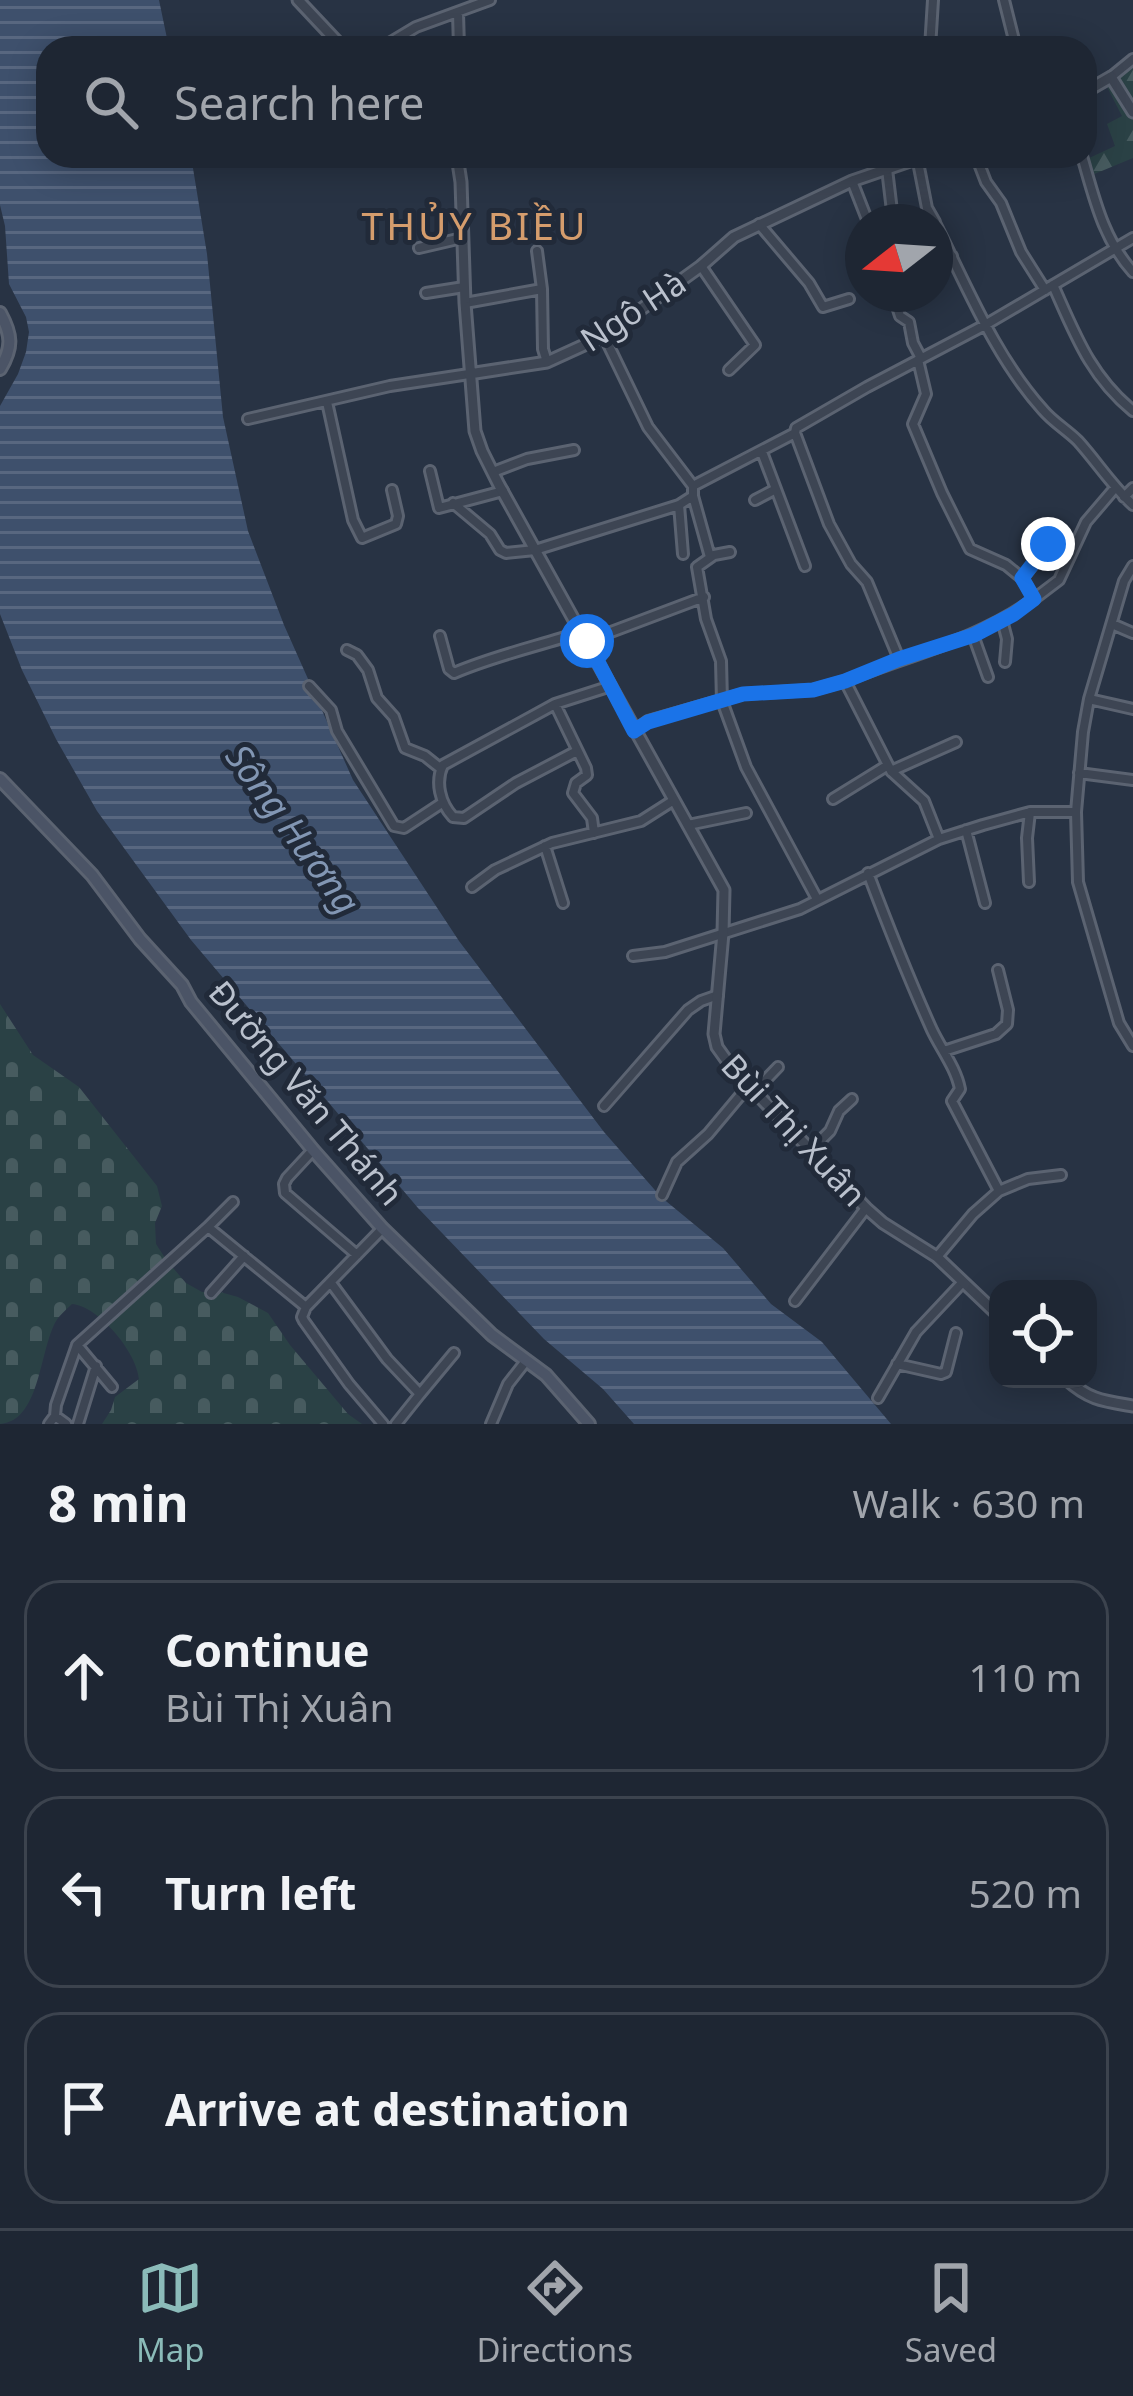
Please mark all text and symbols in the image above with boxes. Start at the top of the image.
search box [36,36,1097,168]
icon: search [78,69,144,135]
text: Search here [174,72,424,133]
district label: THỦY BIỀU [361,198,589,251]
north arrow [845,204,953,312]
street label: Ngô Hà [571,260,694,361]
route end [1021,517,1075,571]
route start [560,614,614,668]
water label: Sông Hương [215,734,372,923]
street label: Đường Văn Thánh [199,971,414,1215]
street label: Bùi Thị Xuân [712,1044,877,1216]
map controls [989,1280,1097,1388]
button: locate [989,1280,1097,1388]
text: 8 min [48,1467,189,1537]
text: Walk · 630 m [852,1476,1085,1529]
text: Continue [165,1619,370,1680]
icon: ahead [51,1643,117,1709]
text: 110 m [968,1650,1082,1703]
text: Bùi Thị Xuân [165,1680,394,1733]
icon: left [51,1859,117,1925]
text: Turn left [165,1862,356,1923]
text: 520 m [968,1866,1082,1919]
icon: arrive [51,2075,117,2141]
text: Arrive at destination [165,2078,630,2139]
tab: Map [136,2255,205,2372]
tab: Directions [476,2255,633,2372]
tab: Saved [905,2255,997,2372]

